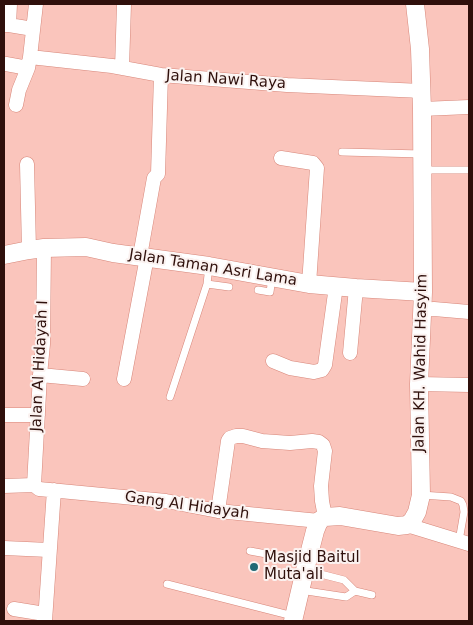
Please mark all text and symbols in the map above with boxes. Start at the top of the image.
street label: Jalan Nawi Raya [165,67,287,93]
street label: Jalan Taman Asri Lama [128,246,298,290]
street label: Jalan KH. Wahid Hasyim [410,274,432,452]
street label: Jalan Al Hidayah I [28,300,52,432]
street label: Gang Al Hidayah [124,488,250,524]
place label: Masjid Baitul Muta'ali [264,549,360,584]
marker: Masjid Baitul Muta'ali [248,561,260,573]

